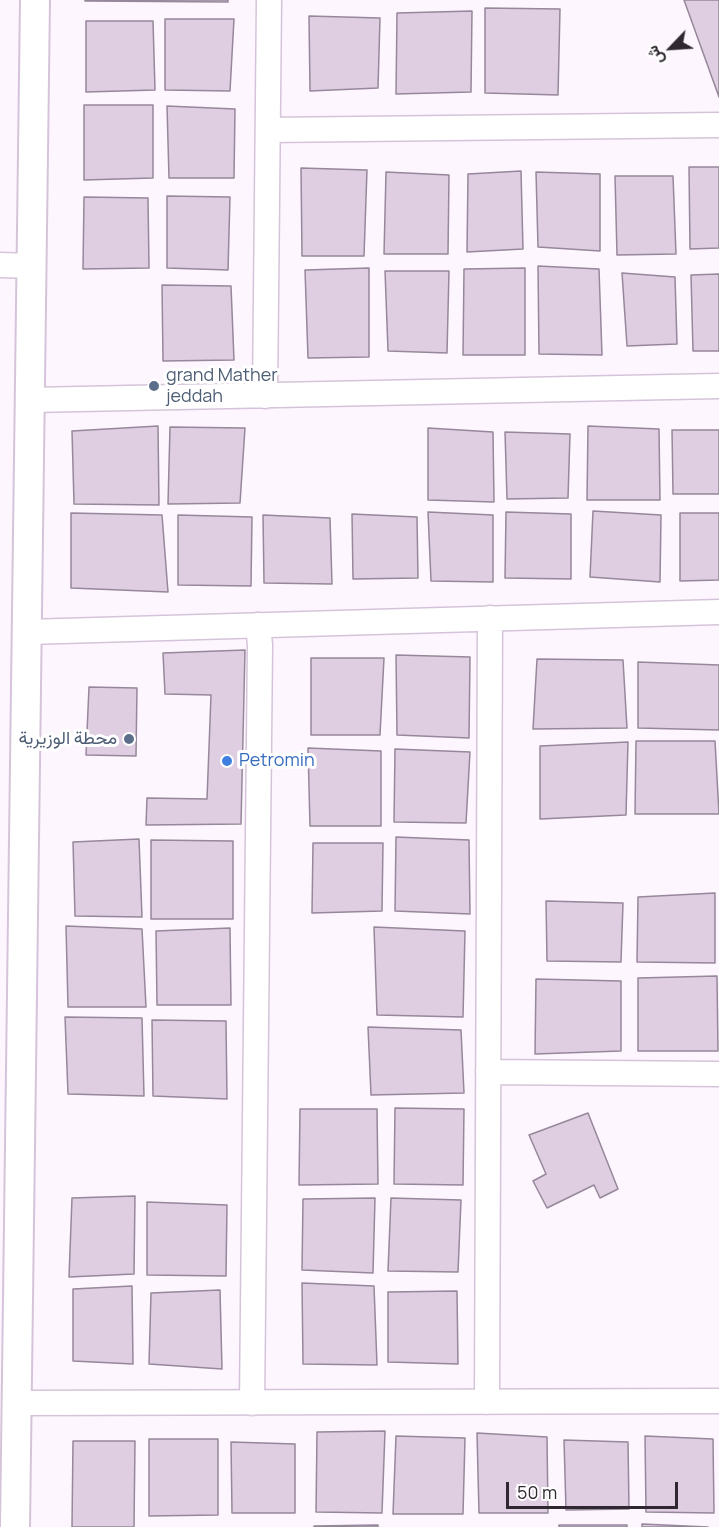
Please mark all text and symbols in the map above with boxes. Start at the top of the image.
north arrow [641,18,701,78]
text: ش [641,42,669,69]
place label: grand Mather jeddah [166,365,278,407]
marker: grand Mather jeddah [147,379,161,393]
place label: محطة الوزيرية [18,728,117,750]
marker: محطة الوزيرية [122,732,136,746]
place label: Petromin [239,750,315,772]
marker: Petromin [220,754,234,768]
scale bar [509,1470,682,1508]
text: 50 m [517,1480,557,1504]

